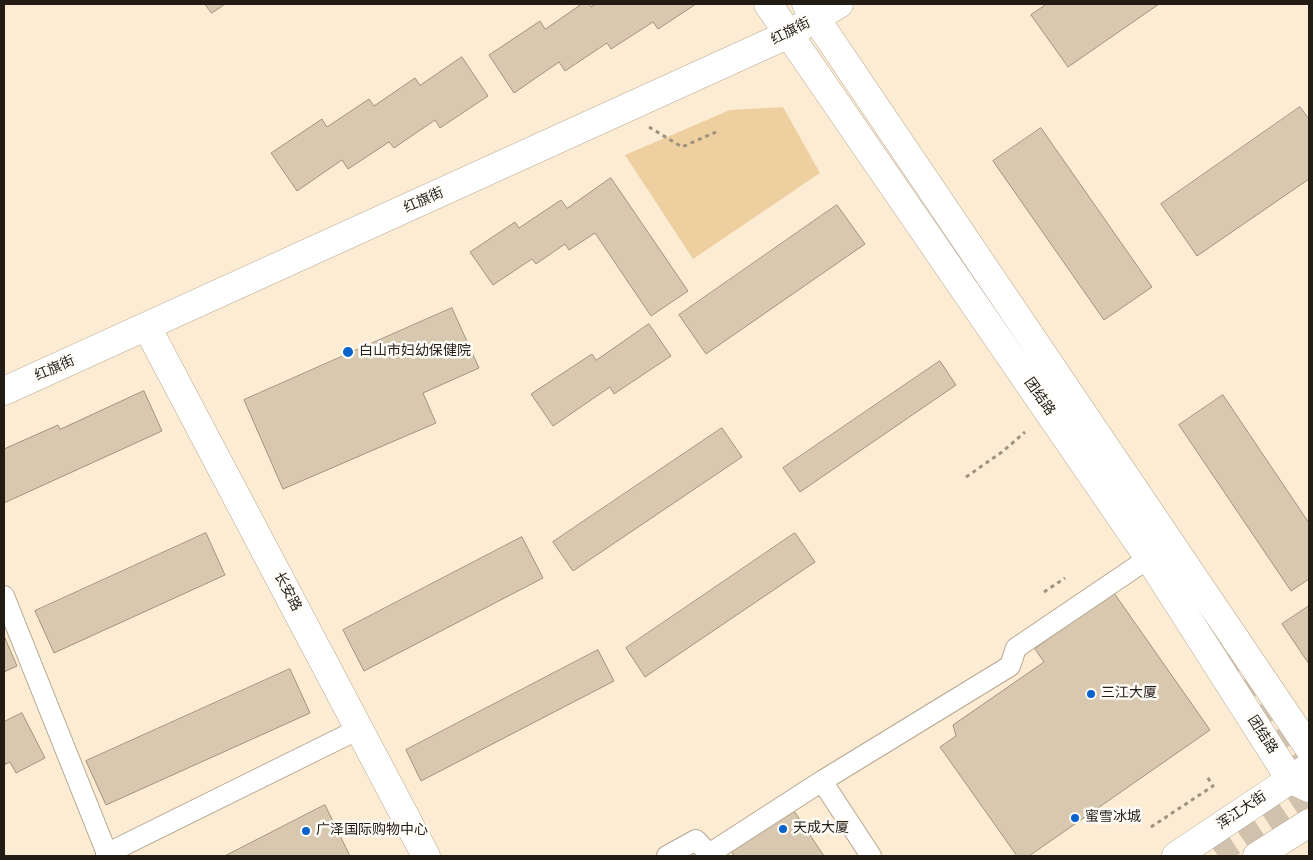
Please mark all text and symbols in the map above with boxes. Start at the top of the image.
street label: 红旗街 [768,15,814,49]
street label: 红旗街 [401,185,447,217]
place label: 白山市妇幼保健院 [359,344,471,360]
marker: 白山市妇幼保健院 [341,345,355,359]
street label: 红旗街 [32,353,78,385]
street label: 团结路 [1020,375,1058,419]
street label: 长安路 [270,570,304,614]
place label: 三江大厦 [1101,686,1157,702]
marker: 三江大厦 [1085,688,1097,700]
street label: 团结路 [1244,713,1280,757]
street label: 浑江大街 [1214,788,1270,834]
place label: 蜜雪冰城 [1085,810,1141,826]
marker: 蜜雪冰城 [1069,812,1081,824]
place label: 天成大厦 [793,821,849,837]
place label: 广泽国际购物中心 [316,823,428,839]
marker: 天成大厦 [777,823,789,835]
marker: 广泽国际购物中心 [300,825,312,837]

